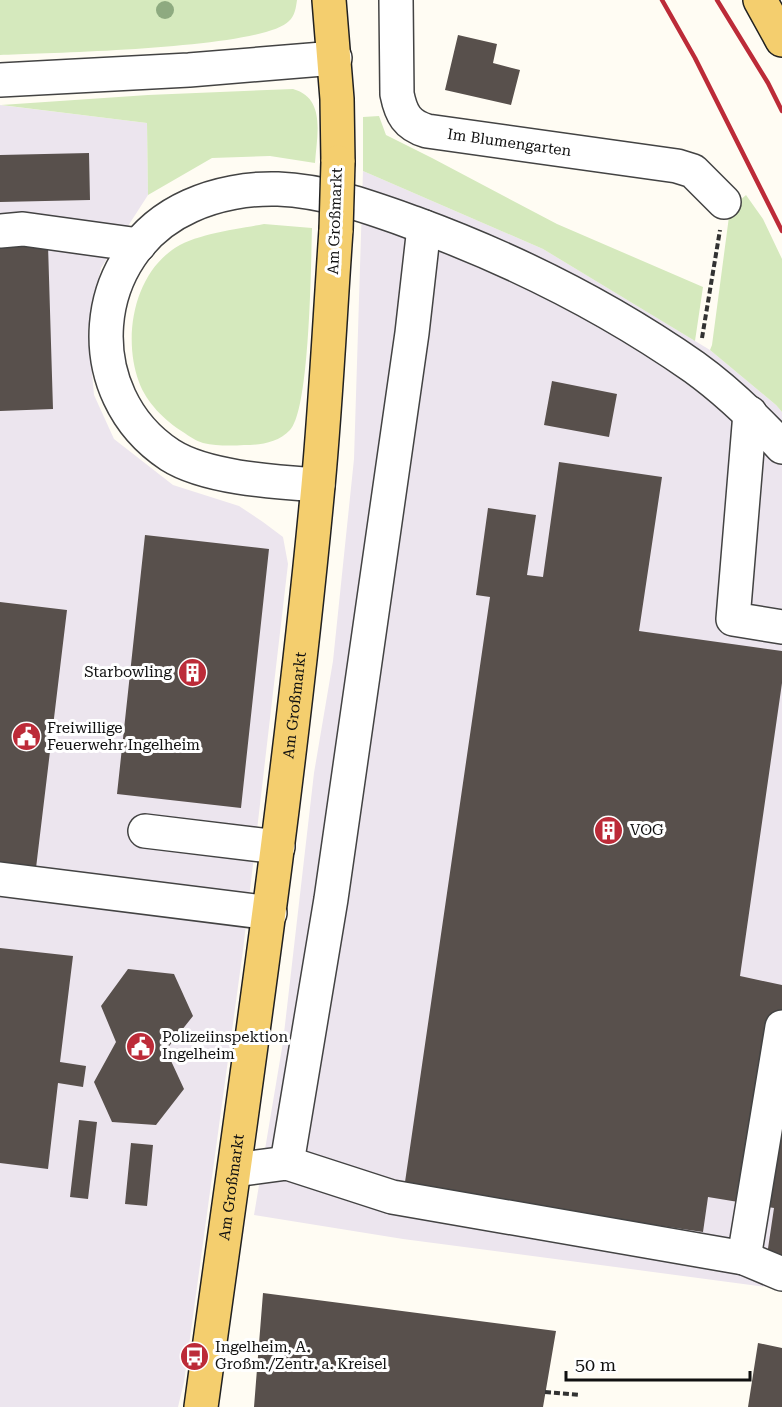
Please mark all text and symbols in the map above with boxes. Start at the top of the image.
street label: Im Blumengarten [446,125,573,160]
street label: Am Großmarkt [324,167,346,275]
street label: Am Großmarkt [279,651,310,760]
building icon: Starbowling [177,656,209,688]
place label: Starbowling [84,663,172,681]
place label: Freiwillige Feuerwehr Ingelheim [47,719,200,754]
public building icon: Freiwillige Feuerwehr Ingelheim [10,721,42,753]
building icon: VOG [593,814,625,846]
place label: VOG [630,821,664,839]
place label: Polizeiinspektion Ingelheim [162,1028,289,1063]
public building icon: Polizeiinspektion Ingelheim [125,1030,157,1062]
street label: Am Großmarkt [215,1132,248,1242]
place label: Ingelheim, A. Großm./Zentr. a. Kreisel [215,1338,387,1373]
bus stop icon: Ingelheim, A. Großm./Zentr. a. Kreisel [178,1340,210,1372]
scale bar [566,1344,750,1382]
text: 50 m [575,1354,616,1375]

